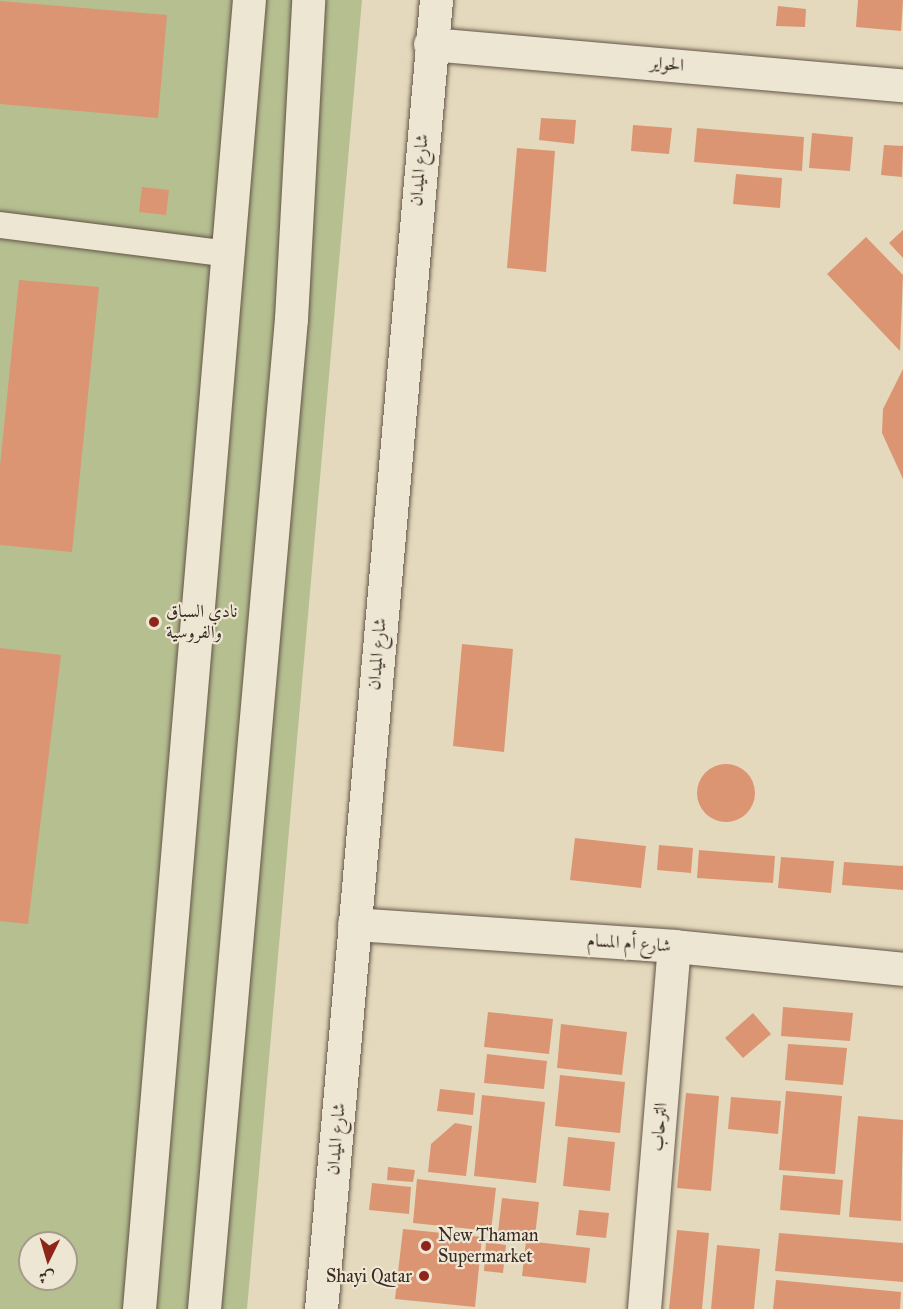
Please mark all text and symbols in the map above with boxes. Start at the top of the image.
street label: الحواير [649,52,685,76]
street label: شارع الميدان [405,133,433,207]
place label: نادي السباق والفروسية [166,601,237,644]
marker: نادي السباق والفروسية [147,615,161,629]
street label: شارع الميدان [363,617,391,691]
street label: شارع أم المسام [586,929,672,957]
street label: شارع الميدان [322,1102,350,1176]
street label: الترحاب [646,1102,672,1152]
place label: New Thaman Supermarket [438,1225,539,1268]
north arrow [18,1231,78,1291]
marker: New Thaman Supermarket [419,1239,433,1253]
place label: Shayi Qatar [326,1265,412,1287]
text: ش [38,1267,55,1288]
marker: Shayi Qatar [417,1269,431,1283]

